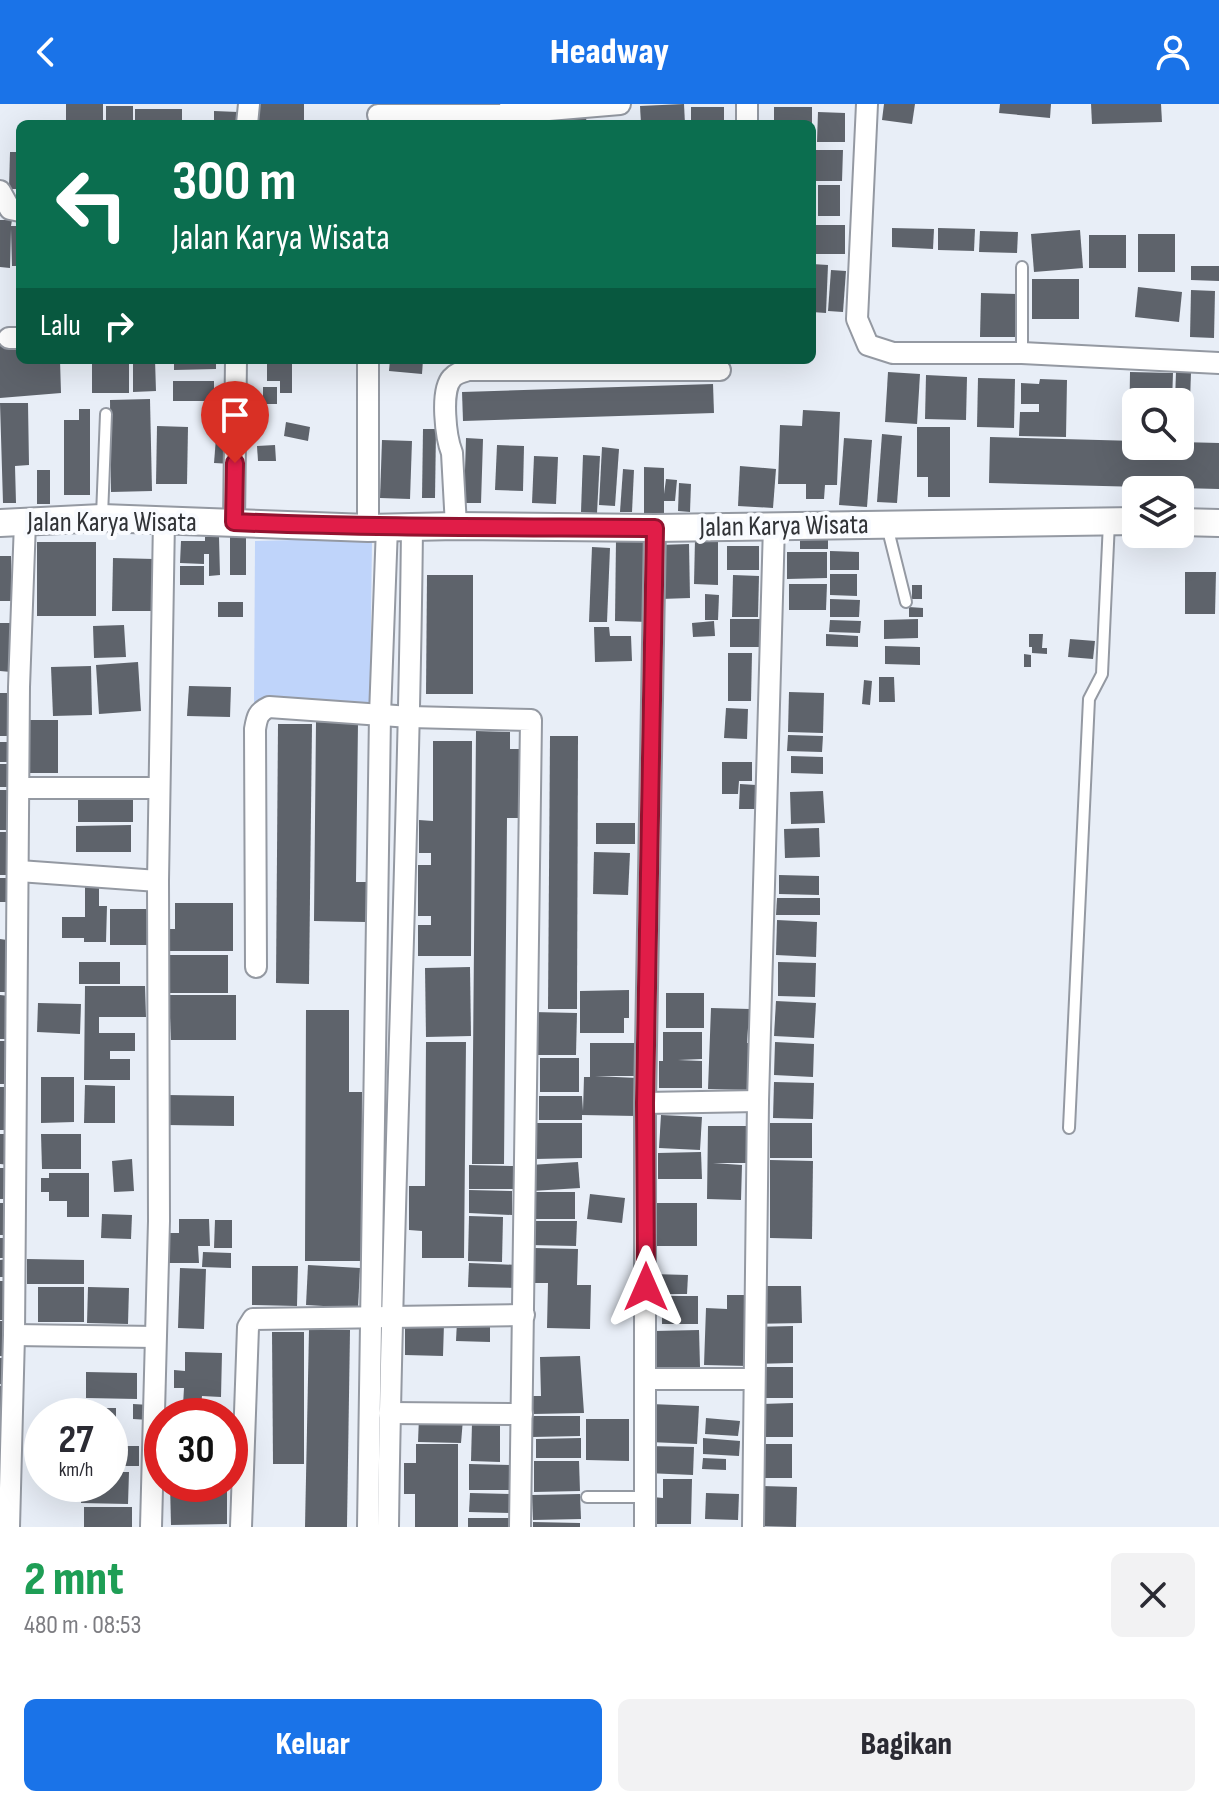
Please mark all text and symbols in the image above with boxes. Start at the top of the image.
icon: back [24,30,68,74]
icon: person [1151,30,1195,74]
text: Headway [550,31,669,74]
text: 300 m [172,149,296,216]
icon: left [40,152,144,256]
text: Jalan Karya Wisata [172,217,390,260]
icon: right [97,304,141,348]
text: Lalu [40,308,81,344]
pin [201,381,269,463]
map controls [1122,388,1194,548]
button: search [1122,388,1194,460]
icon: arrive [213,393,257,437]
button: layers [1122,476,1194,548]
street label: Jalan Karya Wisata [26,506,197,539]
street label: Jalan Karya Wisata [698,508,869,544]
position arrow [604,1245,688,1329]
speed limit sign: 30 [144,1398,248,1502]
text: 27 [59,1416,93,1464]
text: km/h [59,1458,93,1482]
text: 2 mnt [24,1551,124,1608]
button: close [1111,1553,1195,1637]
text: 480 m · 08:53 [24,1610,141,1641]
button: Keluar [24,1699,602,1791]
button: Bagikan [618,1699,1195,1791]

